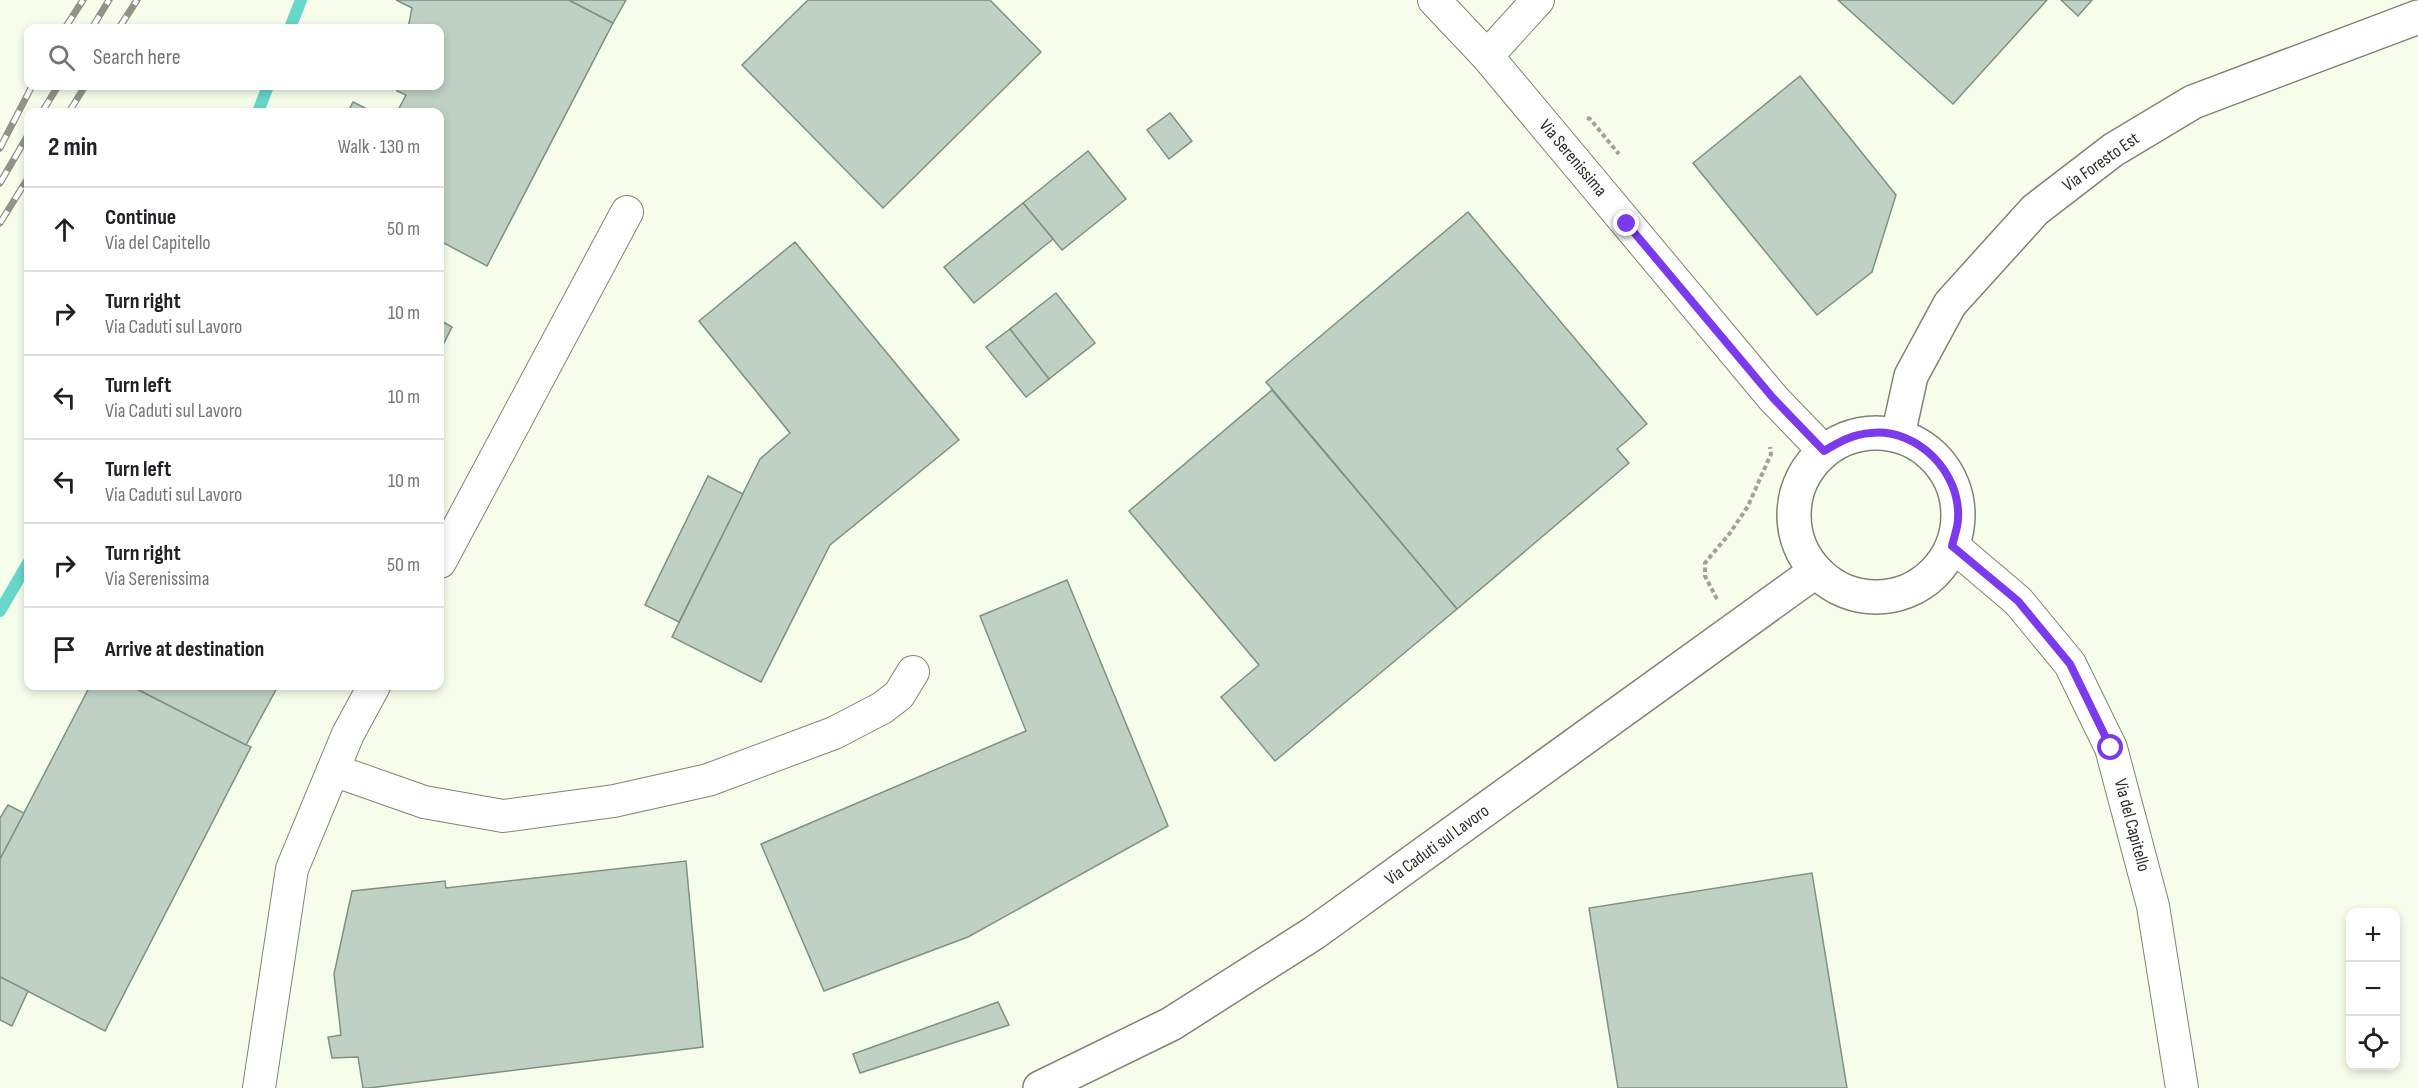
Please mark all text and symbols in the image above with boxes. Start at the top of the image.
search box [24,24,444,90]
icon: search [45,41,78,74]
text: Search here [93,44,180,71]
street label: Via Serenissima [1535,115,1611,201]
street label: Via Foresto Est [2059,128,2144,196]
text: 2 min [48,132,98,163]
text: Walk · 130 m [338,135,420,159]
text: Continue [105,204,176,231]
route end [1613,210,1639,236]
icon: ahead [48,213,81,246]
text: 50 m [387,217,420,241]
text: Via del Capitello [105,231,211,255]
text: Turn right [105,288,181,315]
icon: right [48,297,81,330]
text: 10 m [388,301,420,325]
text: Via Caduti sul Lavoro [105,315,242,339]
text: Turn left [105,372,171,399]
icon: left [48,381,81,414]
text: 10 m [388,385,420,409]
text: Via Caduti sul Lavoro [105,399,242,423]
text: Turn left [105,456,171,483]
icon: left [48,465,81,498]
text: 10 m [388,469,420,493]
text: Via Caduti sul Lavoro [105,483,242,507]
text: Turn right [105,540,181,567]
icon: right [48,549,81,582]
text: 50 m [387,553,420,577]
text: Via Serenissima [105,567,209,591]
icon: arrive [48,633,81,666]
text: Arrive at destination [105,636,264,663]
route start [2097,734,2123,760]
street label: Via del Capitello [2110,776,2154,874]
street label: Via Caduti sul Lavoro [1381,800,1493,890]
map controls [2346,908,2400,1070]
button: + [2346,908,2400,962]
button: − [2346,962,2400,1016]
button: locate [2346,1016,2400,1070]

